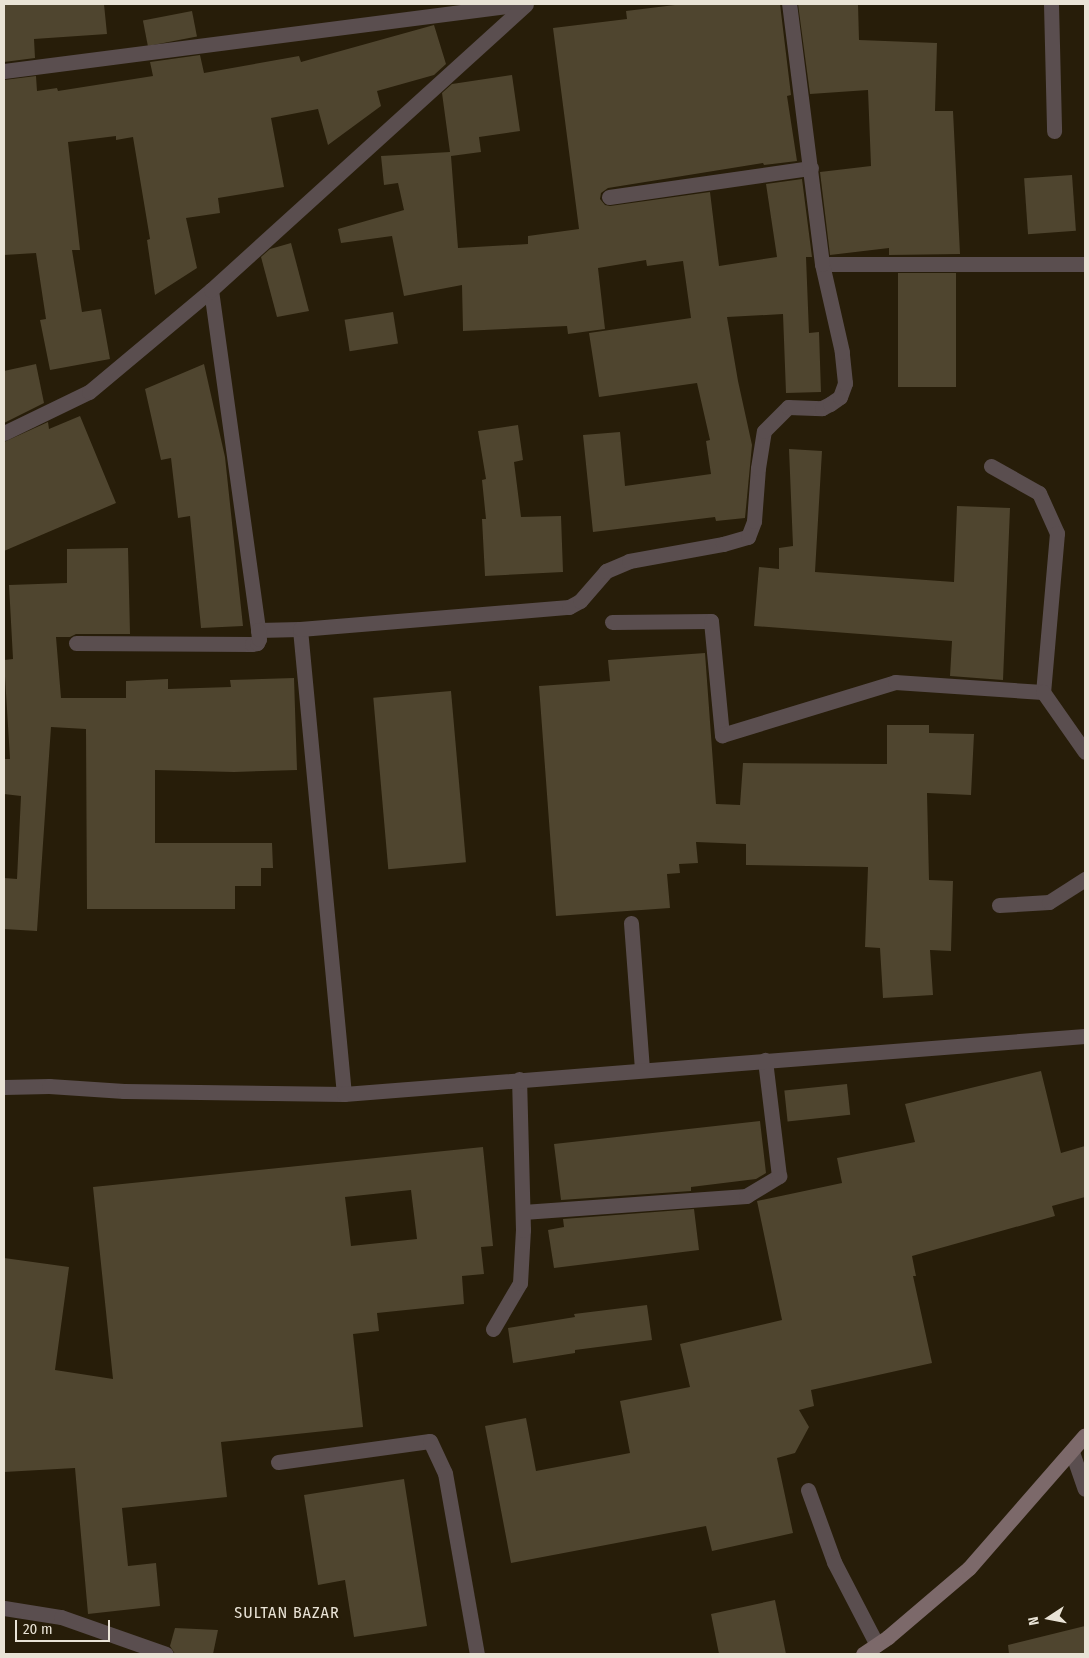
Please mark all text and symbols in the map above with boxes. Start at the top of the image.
north arrow [1024,1593,1074,1643]
district label: SULTAN BAZAR [233,1603,341,1623]
scale bar [18,1610,112,1642]
text: N [1025,1615,1043,1627]
text: 20 m [23,1620,53,1638]

